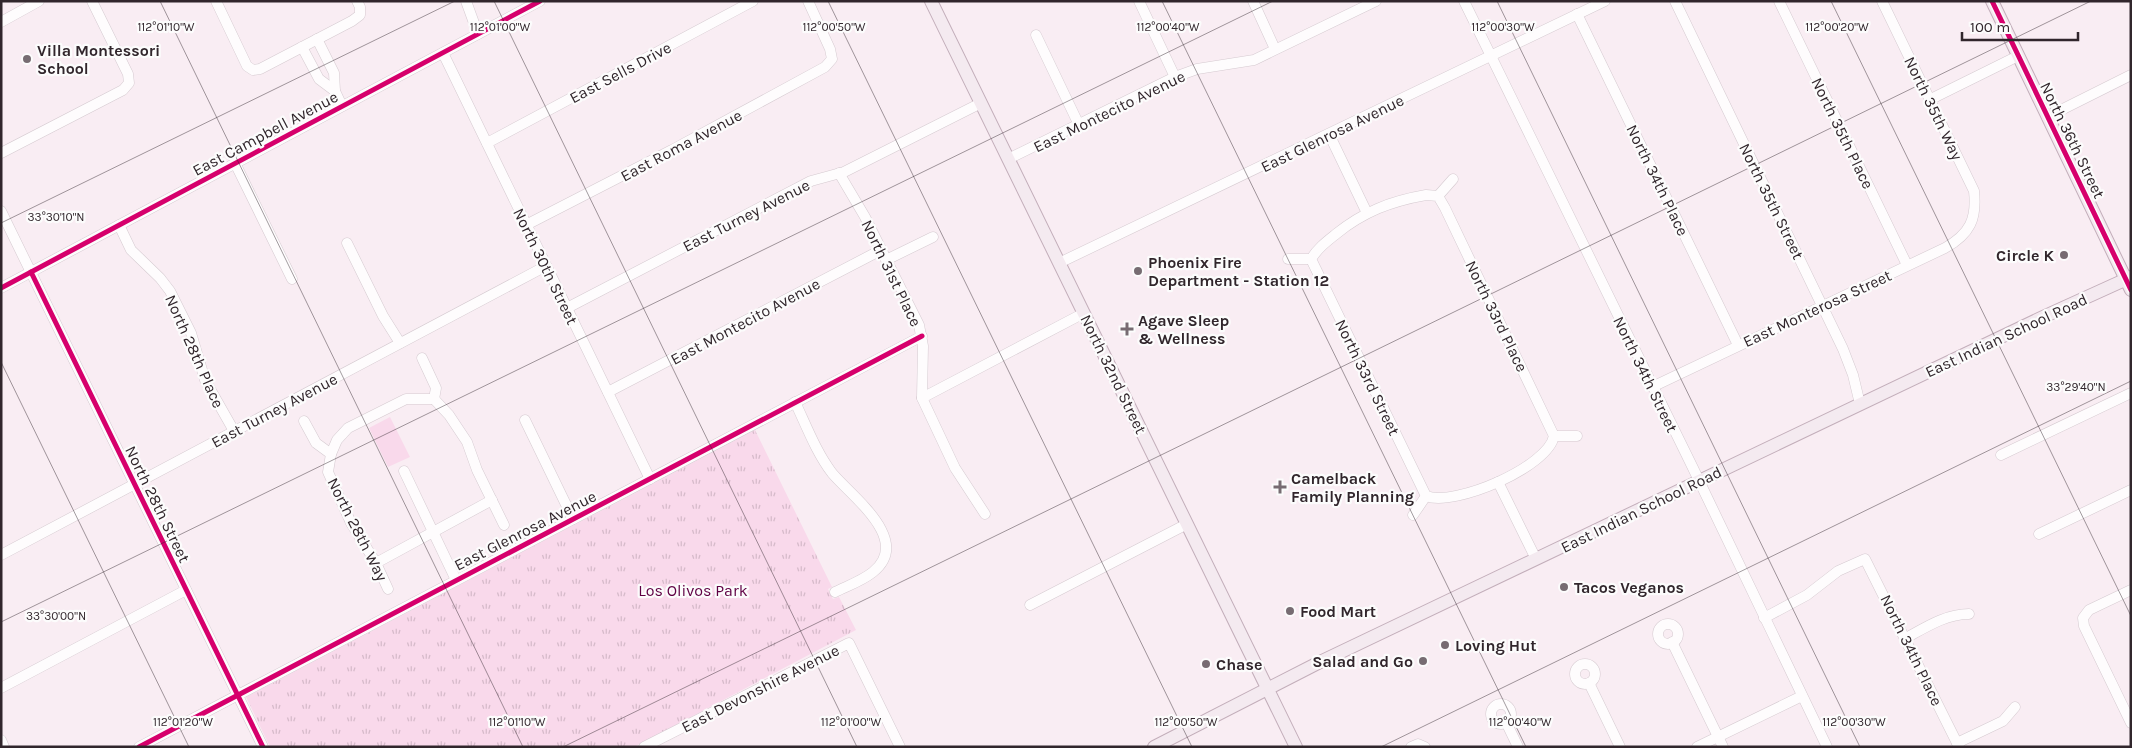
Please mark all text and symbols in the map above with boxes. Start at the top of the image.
scale bar [1962,10,2078,42]
text: 100 m [1970,18,2010,36]
text: 112°01'10"W [137,20,195,34]
text: 112°01'00"W [470,20,530,34]
text: 112°00'50"W [802,20,866,34]
text: 112°00'40"W [1136,20,1200,34]
text: 112°00'30"W [1471,20,1535,34]
text: 112°00'20"W [1805,20,1869,34]
street label: East Sells Drive [566,38,674,107]
place label: Villa Montessori School [37,41,160,78]
marker: Villa Montessori School [21,53,33,65]
street label: North 35th Way [1900,53,1967,164]
street label: East Montecito Avenue [1030,66,1188,156]
street label: North 35th Place [1807,74,1878,192]
street label: North 36th Street [2036,79,2109,201]
street label: East Campbell Avenue [189,87,341,180]
street label: East Glenrosa Avenue [1258,91,1407,176]
street label: East Roma Avenue [617,105,745,185]
street label: North 34th Place [1622,121,1693,239]
street label: North 35th Street [1735,140,1808,262]
street label: East Turney Avenue [679,175,813,256]
street label: North 30th Street [509,205,582,328]
text: 33°30'10"N [27,210,85,224]
street label: North 31st Place [857,217,926,330]
place label: Circle K [1996,246,2055,265]
marker: Circle K [2058,249,2070,261]
place label: Phoenix Fire Department - Station 12 [1148,253,1329,290]
street label: North 33rd Place [1461,257,1532,375]
marker: Phoenix Fire Department - Station 12 [1132,265,1144,277]
street label: East Monterosa Street [1740,266,1894,351]
street label: East Montecito Avenue [667,274,823,369]
street label: East Indian School Road [1922,289,2090,381]
street label: North 28th Place [161,292,228,411]
street label: North 32nd Street [1076,311,1151,437]
place label: Agave Sleep & Wellness [1138,311,1230,348]
street label: North 34th Street [1609,313,1682,435]
street label: North 33rd Street [1331,316,1404,438]
marker: Agave Sleep & Wellness [1120,322,1134,336]
street label: East Turney Avenue [208,369,341,452]
text: 33°29'40"N [2046,380,2106,394]
street label: North 28th Street [121,443,194,566]
street label: East Indian School Road [1558,462,1725,557]
place label: Camelback Family Planning [1291,469,1414,506]
street label: North 28th Way [323,474,392,585]
marker: Camelback Family Planning [1273,480,1287,494]
street label: East Glenrosa Avenue [451,486,599,575]
place label: Tacos Veganos [1574,578,1684,597]
park label: Los Olivos Park [638,581,748,600]
marker: Tacos Veganos [1558,581,1570,593]
street label: North 34th Place [1876,591,1947,709]
place label: Food Mart [1300,602,1376,621]
marker: Food Mart [1284,605,1296,617]
text: 33°30'00"N [26,609,86,623]
place label: Loving Hut [1455,636,1536,655]
marker: Loving Hut [1439,639,1451,651]
street label: East Devonshire Avenue [678,640,842,737]
place label: Salad and Go [1312,652,1413,671]
place label: Chase [1216,655,1262,674]
marker: Salad and Go [1417,655,1429,667]
marker: Chase [1200,658,1212,670]
text: 112°01'20"W [153,715,213,729]
text: 112°01'10"W [488,715,546,729]
text: 112°01'00"W [821,715,881,729]
text: 112°00'50"W [1154,715,1218,729]
text: 112°00'40"W [1488,715,1552,729]
text: 112°00'30"W [1822,715,1886,729]

